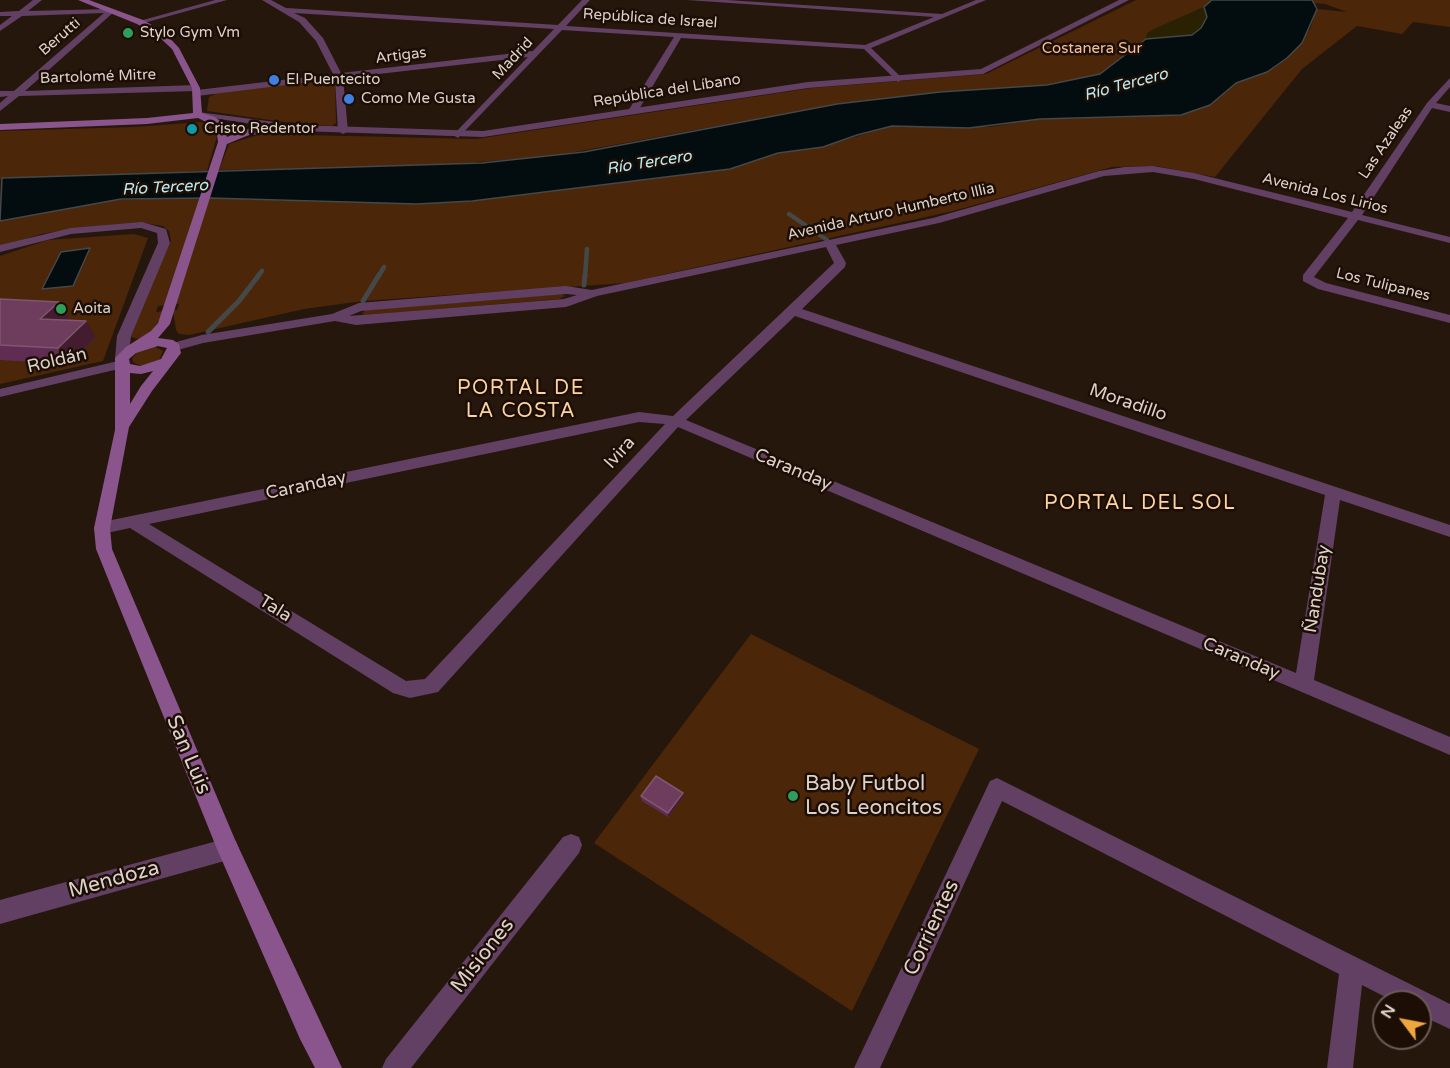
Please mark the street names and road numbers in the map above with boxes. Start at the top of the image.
street label: República de Israel [582,5,718,33]
street label: Berutti [36,14,84,60]
street label: Madrid [489,34,537,84]
street label: Artigas [374,44,428,68]
street label: Bartolomé Mitre [40,66,156,88]
street label: República del Líbano [592,70,742,112]
street label: Las Azaleas [1355,104,1417,182]
street label: Avenida Los Lirios [1260,170,1390,218]
street label: Avenida Arturo Humberto Illia [786,179,996,245]
street label: Los Tulipanes [1334,265,1432,305]
street label: Roldán [25,344,89,378]
street label: Moradillo [1086,380,1170,426]
street label: Ivira [600,432,640,474]
street label: Caranday [751,444,835,496]
street label: Caranday [264,467,348,505]
street label: Ñandubay [1300,543,1336,635]
street label: Tala [255,591,295,627]
street label: Caranday [1199,633,1283,685]
street label: San Luis [160,712,216,798]
street label: Mendoza [66,856,162,904]
street label: Corrientes [899,876,965,980]
street label: Misiones [446,914,520,998]

